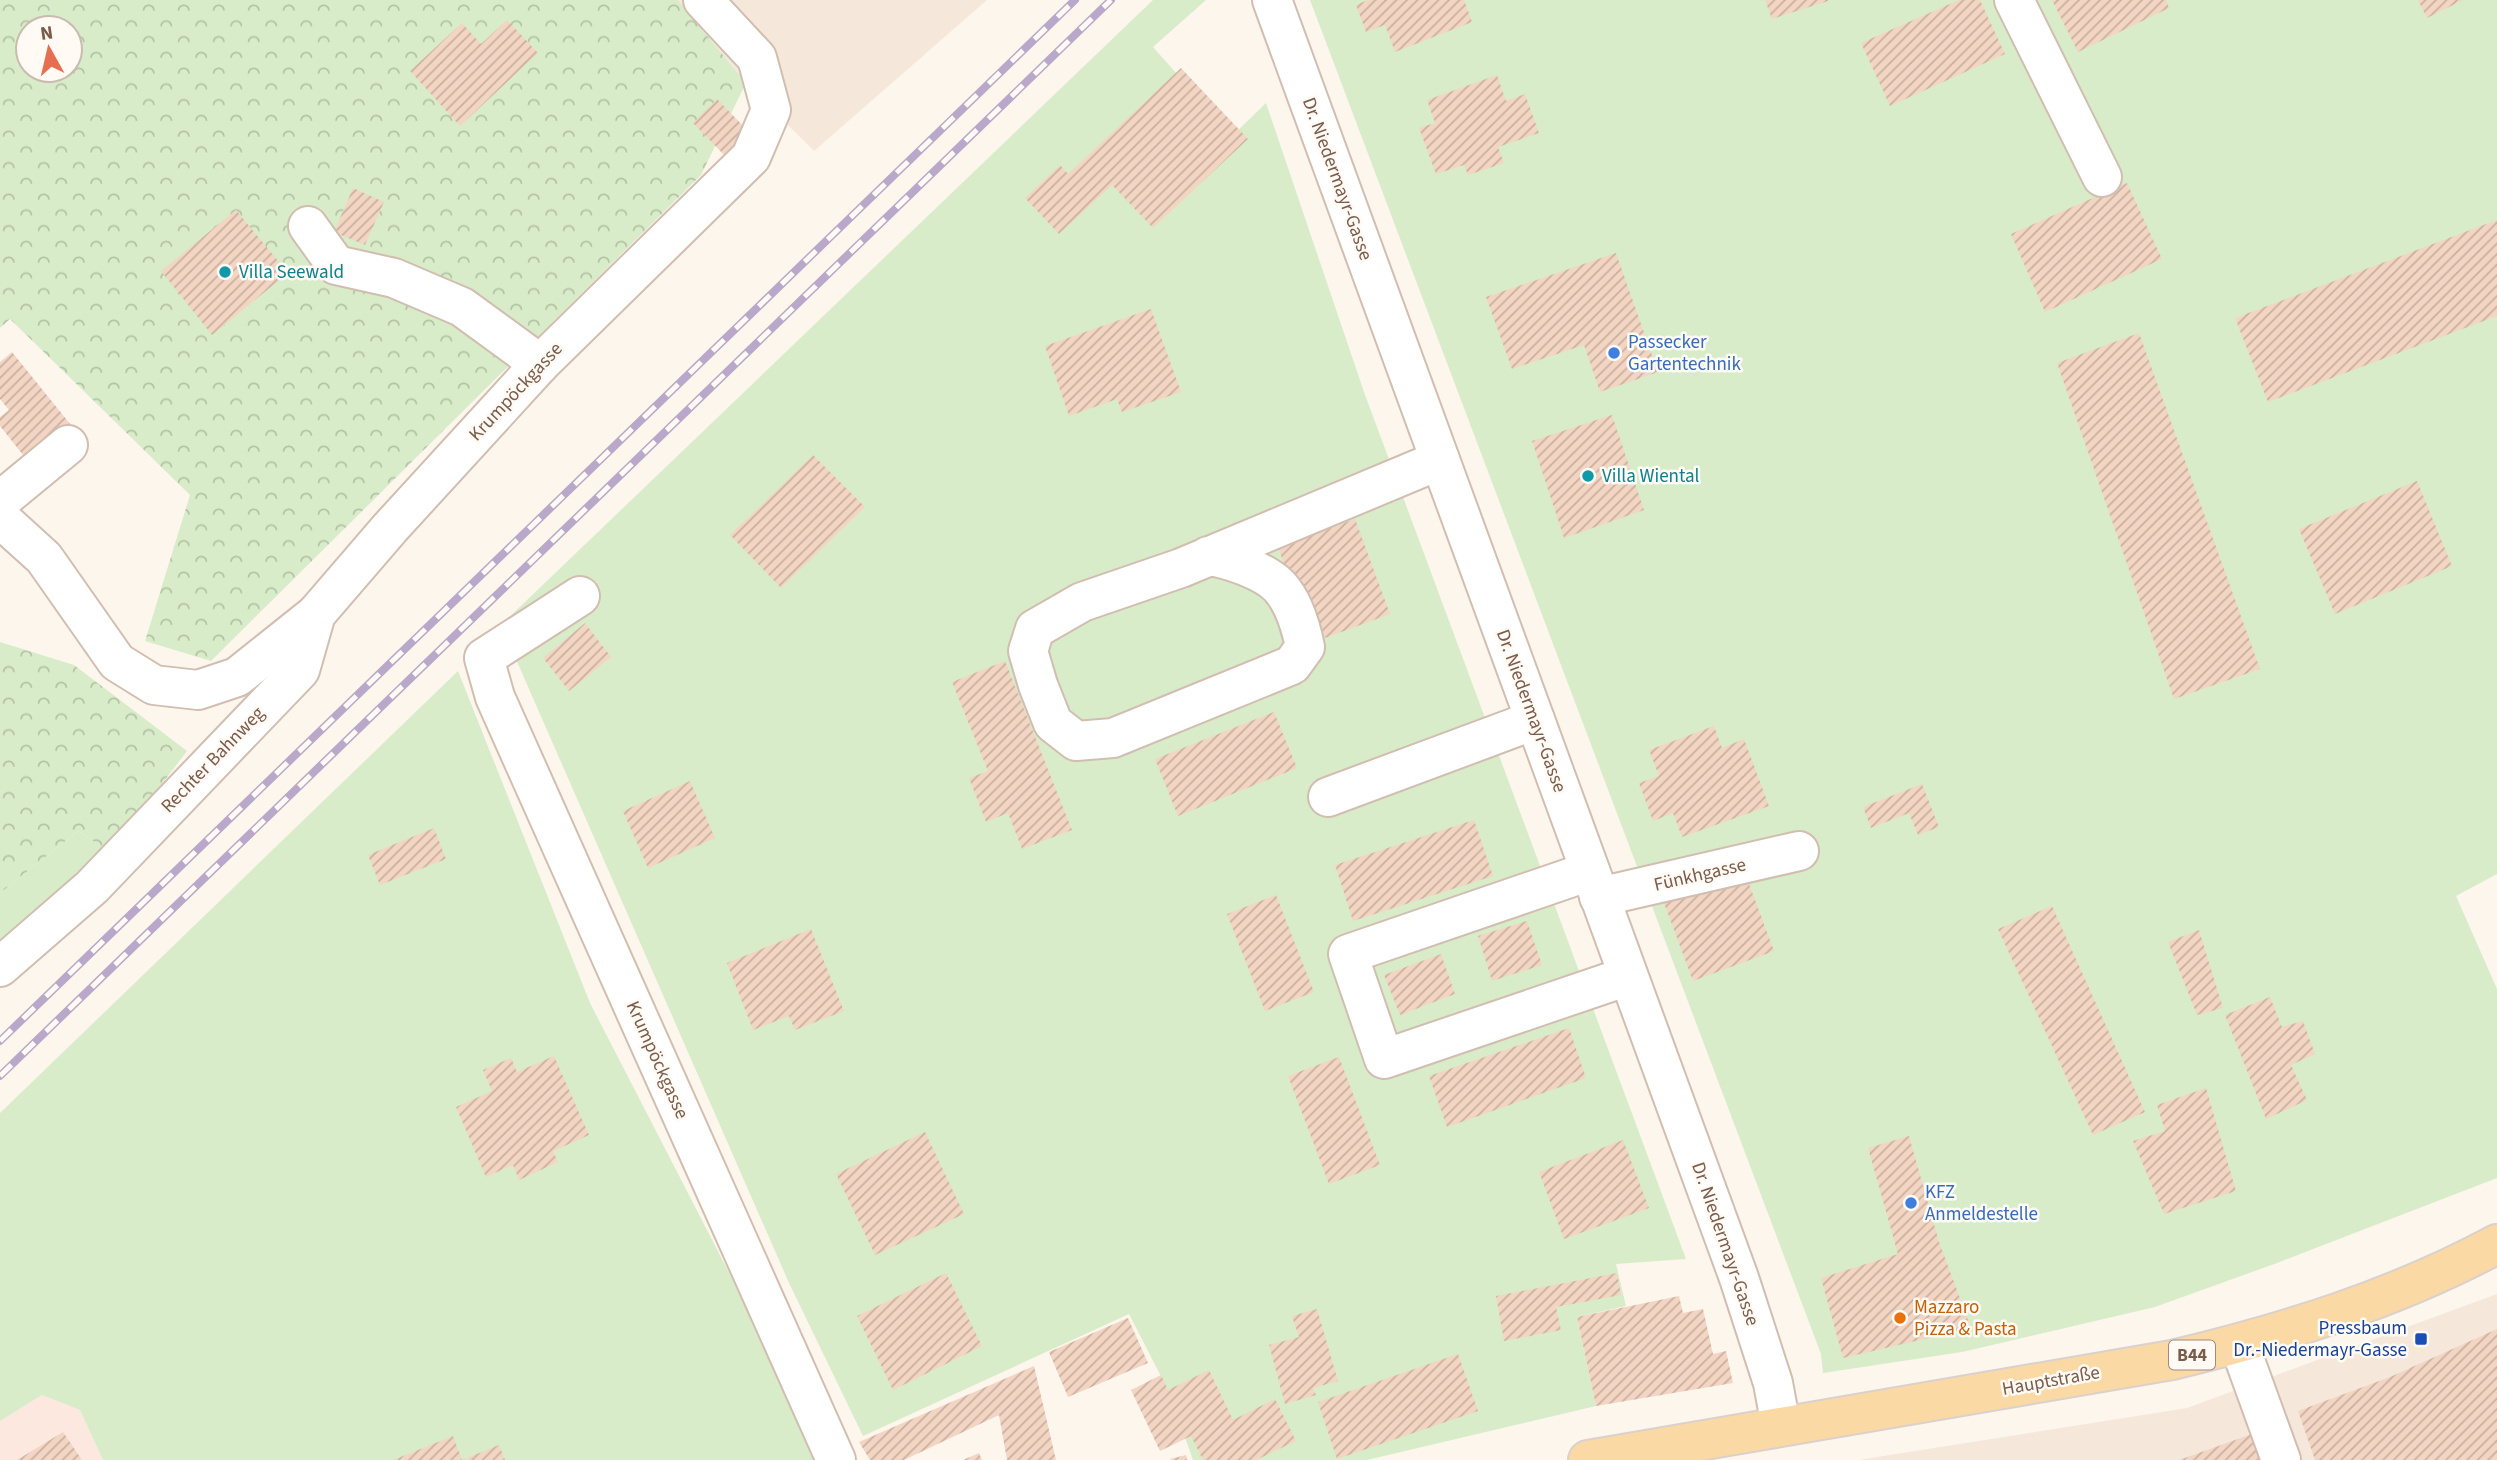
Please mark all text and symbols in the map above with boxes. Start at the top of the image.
north arrow [14,14,84,84]
text: N [39,19,55,48]
street label: Dr. Niedermayr-Gasse [1295,94,1379,264]
place label: Villa Seewald [239,259,344,286]
marker: Villa Seewald [217,264,233,280]
place label: Passecker Gartentechnik [1628,329,1742,378]
street label: Krumpöckgasse [463,337,569,447]
marker: Passecker Gartentechnik [1606,345,1622,361]
place label: Villa Wiental [1602,463,1700,490]
marker: Villa Wiental [1580,468,1596,484]
street label: Dr. Niedermayr-Gasse [1489,626,1573,796]
street label: Rechter Bahnweg [155,700,271,819]
street label: Fünkhgasse [1651,851,1749,899]
street label: Krumpöckgasse [619,997,695,1123]
street label: Dr. Niedermayr-Gasse [1684,1158,1766,1330]
place label: KFZ Anmeldestelle [1925,1179,2038,1228]
marker: KFZ Anmeldestelle [1903,1195,1919,1211]
place label: Mazzaro Pizza & Pasta [1914,1294,2017,1343]
marker: Mazzaro Pizza & Pasta [1892,1310,1908,1326]
place label: Pressbaum Dr.-Niedermayr-Gasse [2233,1315,2407,1364]
marker: Pressbaum Dr.-Niedermayr-Gasse [2413,1331,2429,1347]
road number: B44 [2169,1340,2215,1370]
street label: Hauptstraße [2000,1359,2102,1403]

